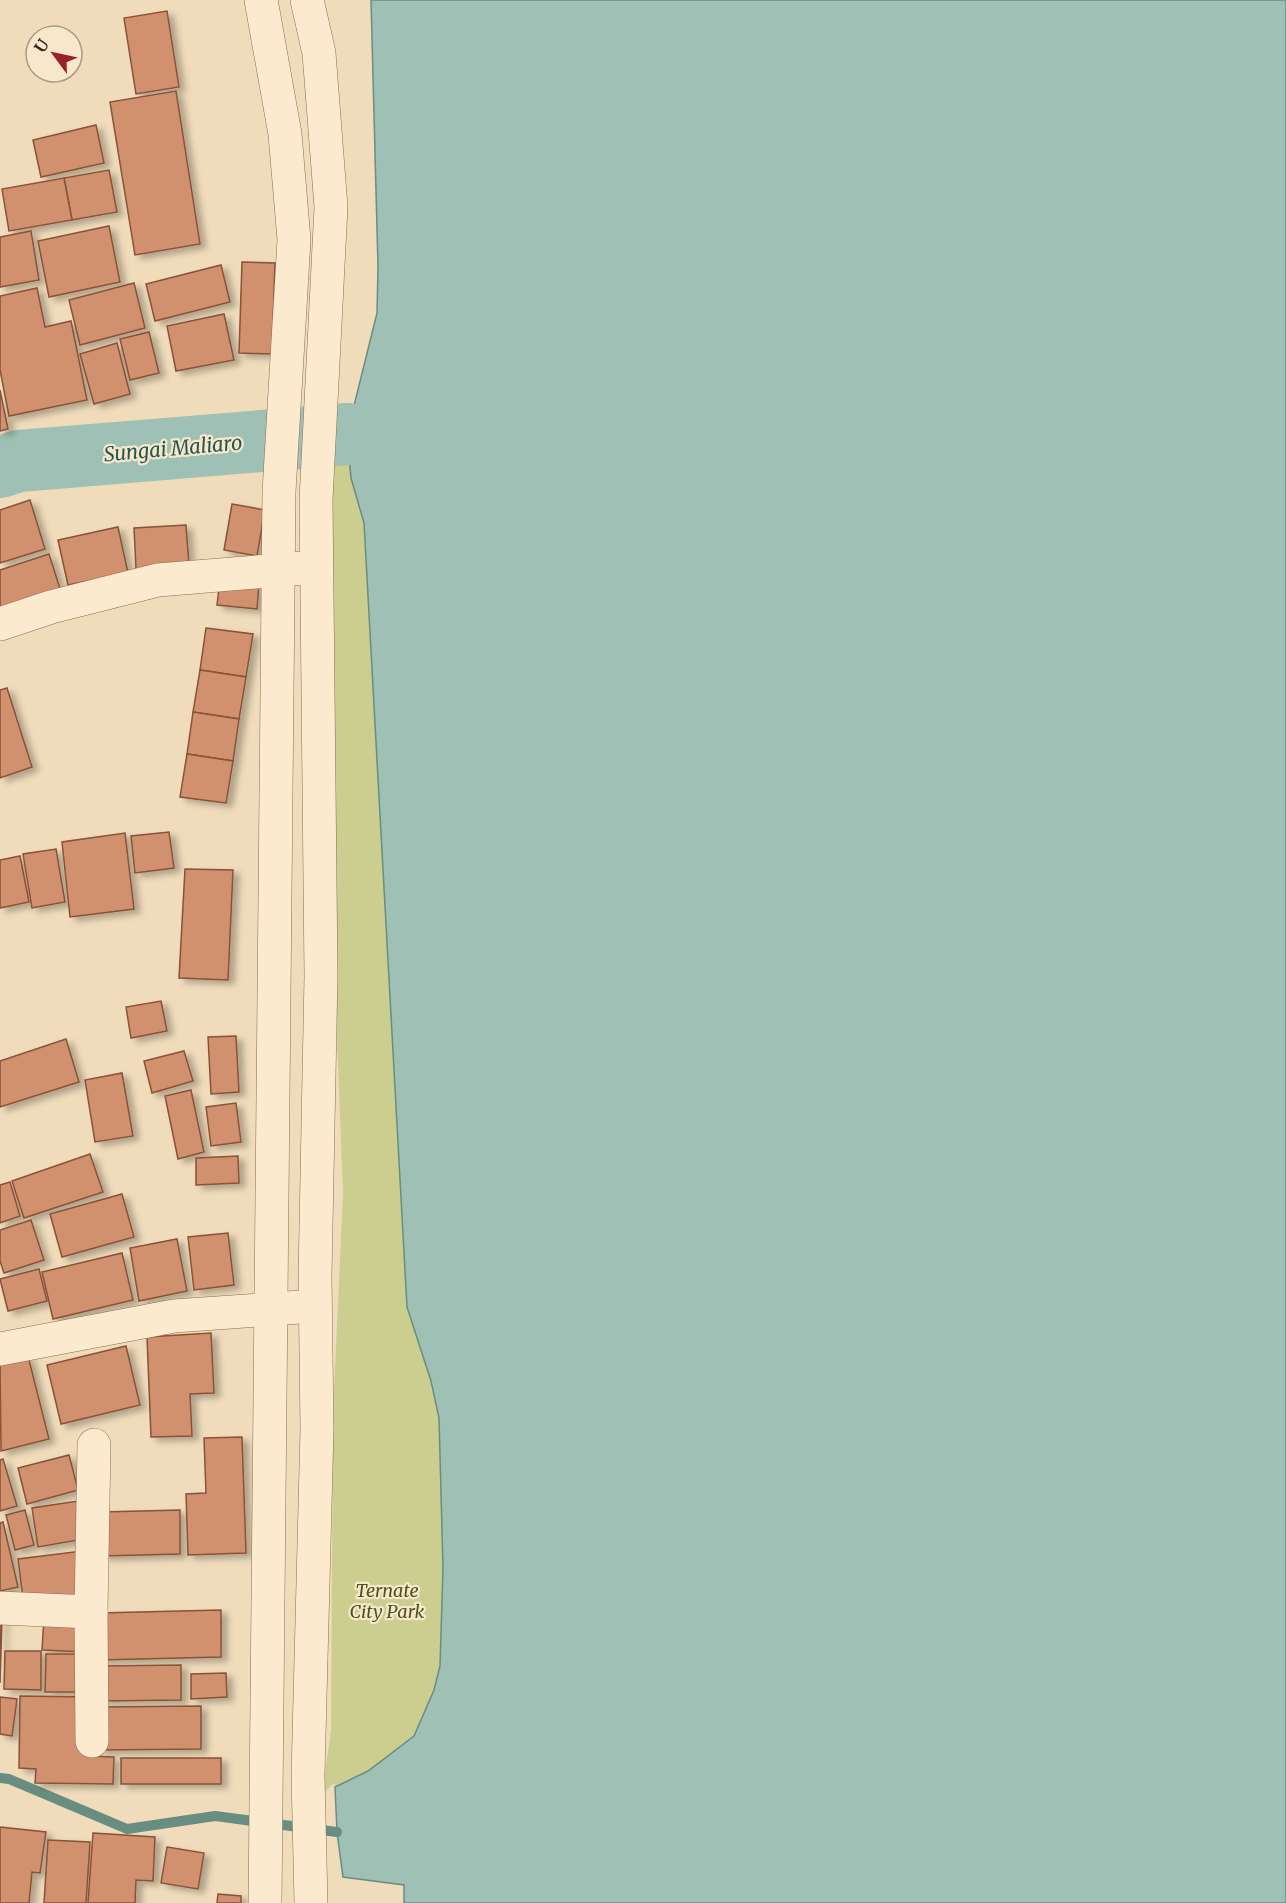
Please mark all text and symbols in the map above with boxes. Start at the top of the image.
north arrow [24,24,84,84]
text: U [30,35,53,56]
water label: Sungai Maliaro [103,429,243,467]
park label: Ternate City Park [350,1579,425,1623]

